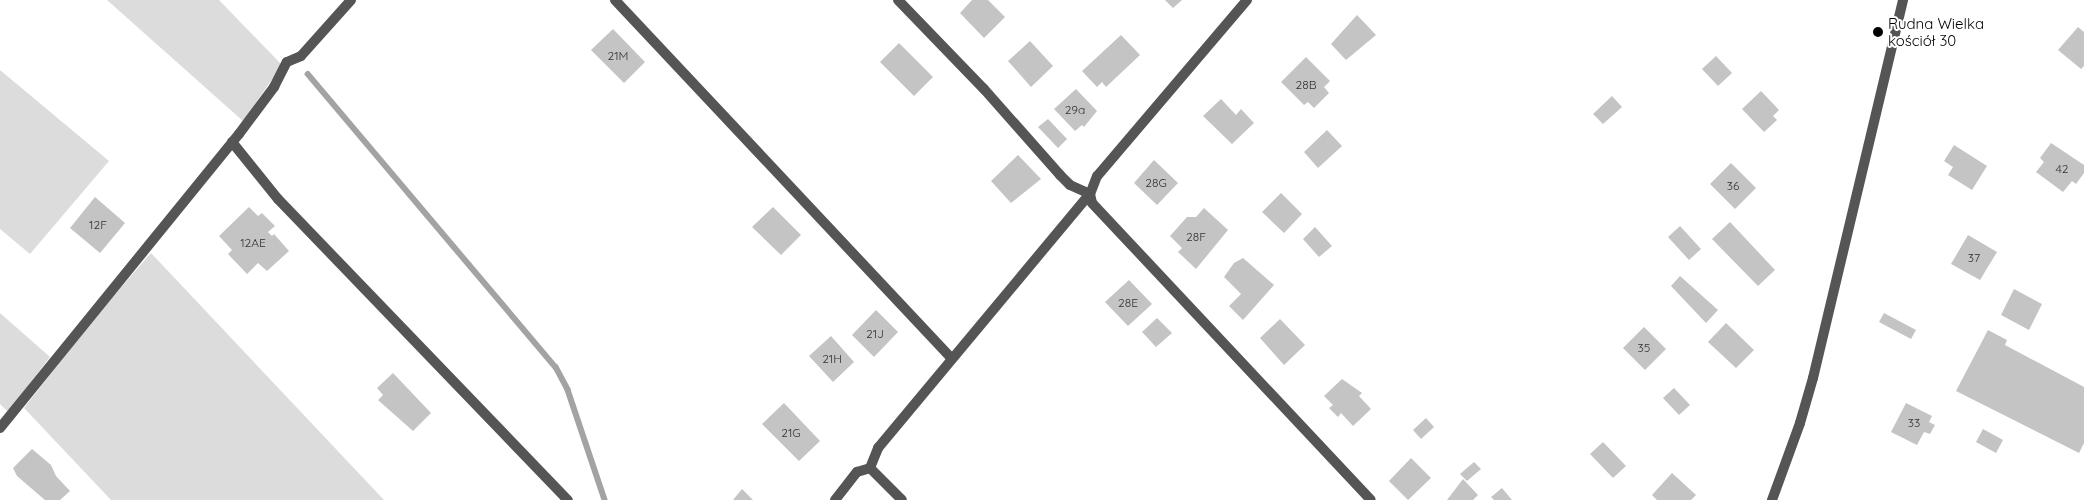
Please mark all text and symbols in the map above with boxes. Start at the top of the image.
place label: Rudna Wielka kościół 30 [1888,14,1984,49]
marker: Rudna Wielka kościół 30 [1872,26,1884,38]
house number: 21M [607,49,629,63]
house number: 28B [1296,78,1316,92]
house number: 29a [1065,103,1085,117]
house number: 42 [2056,162,2068,176]
house number: 28G [1145,176,1167,190]
house number: 36 [1727,179,1739,193]
house number: 12F [89,218,107,232]
house number: 28F [1186,230,1206,244]
house number: 12AE [240,236,266,250]
house number: 37 [1968,251,1980,265]
house number: 28E [1118,296,1138,310]
house number: 21J [866,327,884,341]
house number: 35 [1638,341,1650,355]
house number: 21H [822,352,842,366]
house number: 33 [1908,416,1920,430]
house number: 21G [781,426,801,440]

